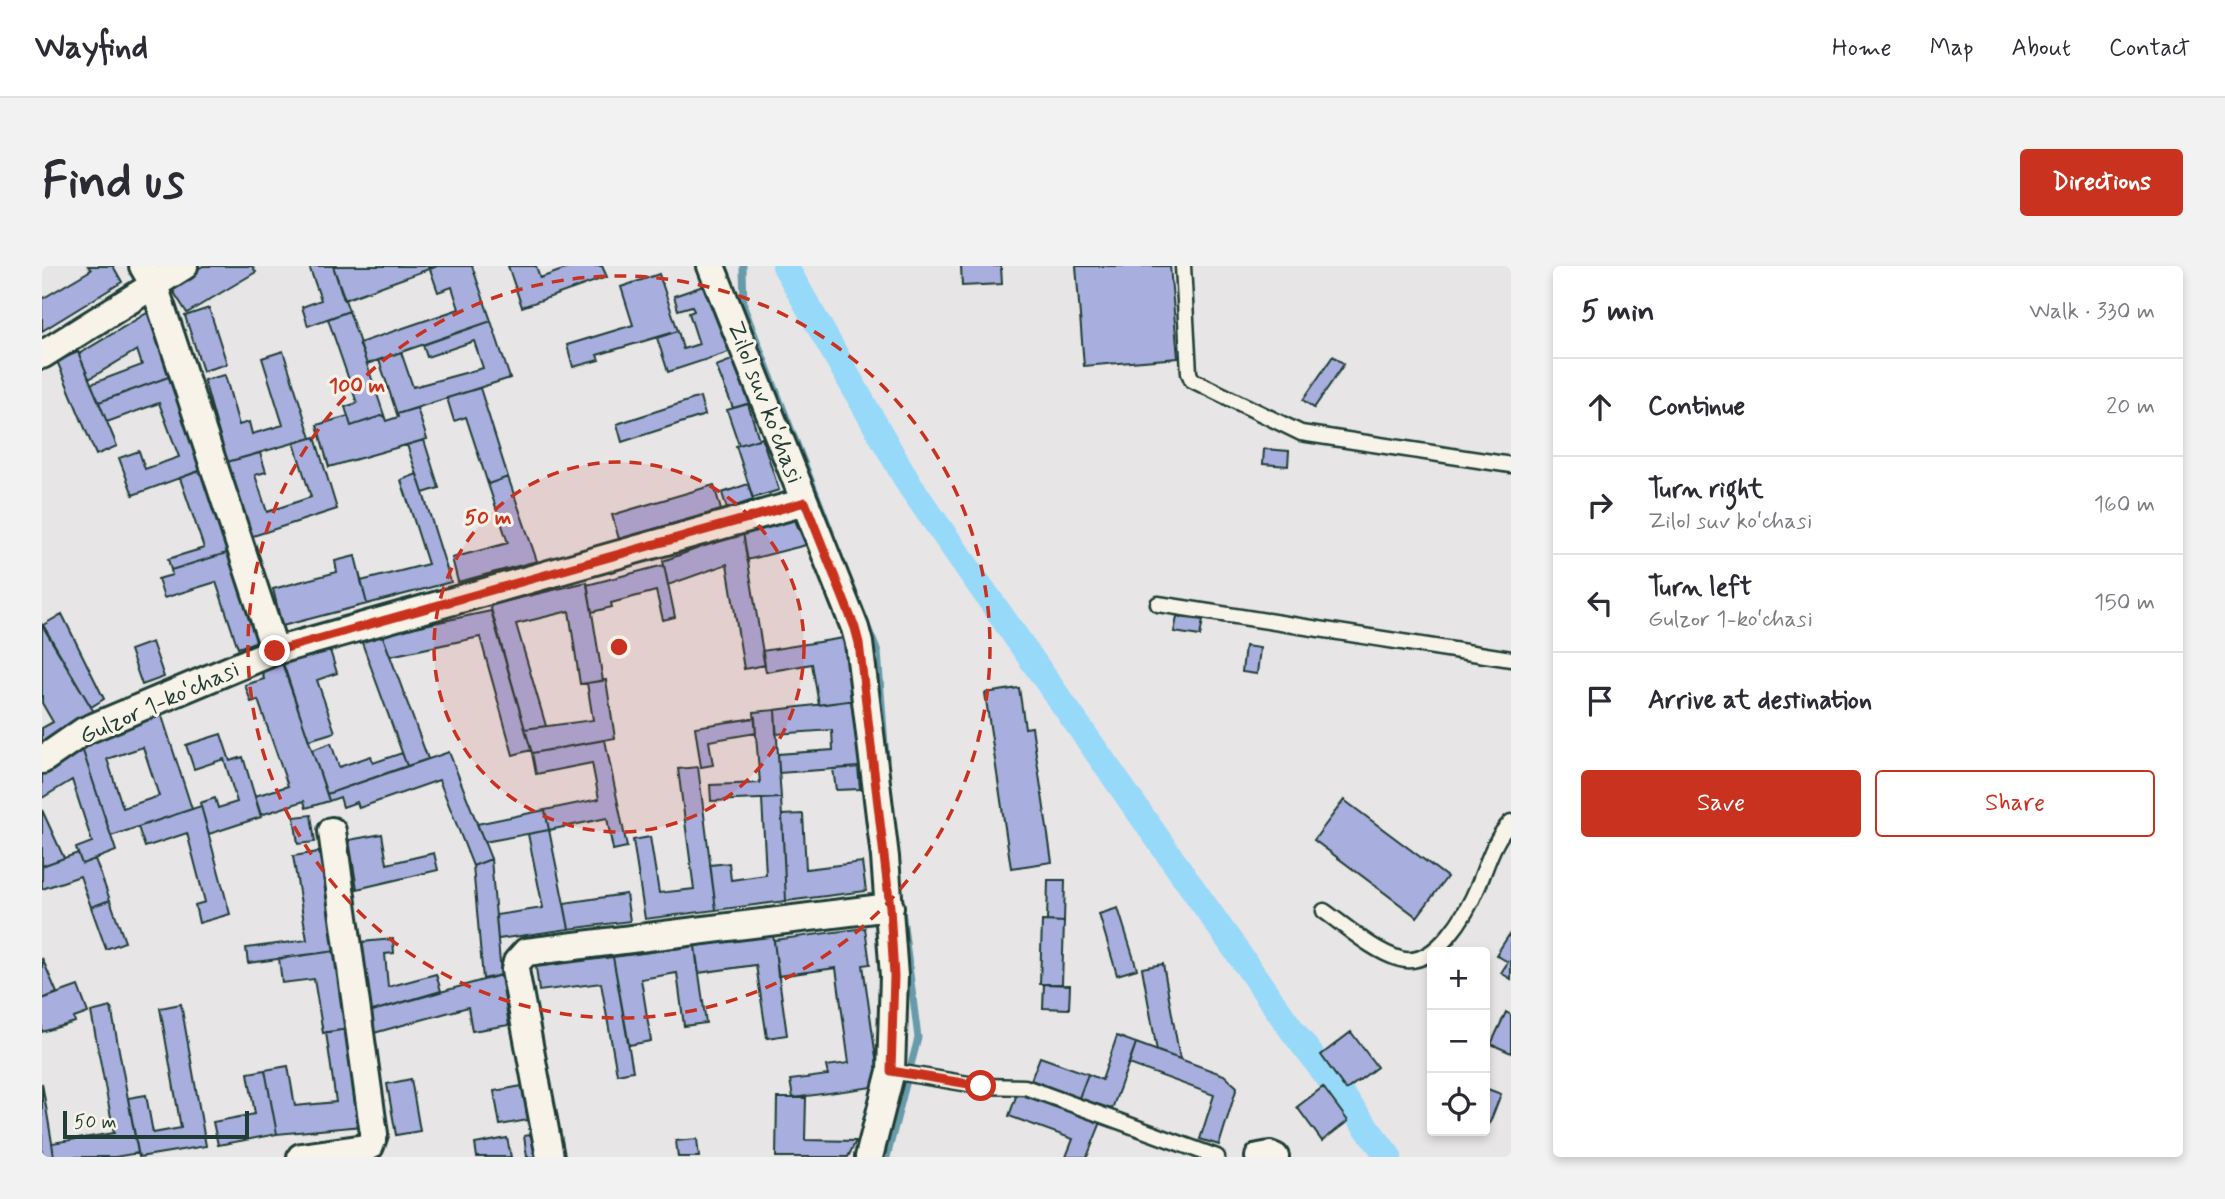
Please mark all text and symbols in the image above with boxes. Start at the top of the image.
text: Wayfind [35,26,148,70]
text: Home [1832,33,1892,64]
text: Map [1930,33,1974,64]
text: About [2012,33,2071,64]
text: Contact [2109,33,2190,64]
button: Directions [2020,149,2183,216]
text: Find us [42,150,185,215]
text: 5 min [1581,292,1655,331]
text: Walk · 330 m [2029,297,2155,327]
street label: Zilol suv koʻchasi [719,317,810,488]
text: 100 m [329,372,385,400]
icon: ahead [1581,388,1619,426]
text: Continue [1648,390,1745,424]
text: 20 m [2106,392,2155,422]
text: Turn right [1648,473,1764,507]
icon: right [1581,486,1619,524]
text: 160 m [2094,490,2155,520]
text: 50 m [465,504,512,532]
text: Zilol suv koʻchasi [1648,507,1812,537]
text: Turn left [1648,571,1752,605]
icon: left [1581,584,1619,622]
text: 150 m [2094,588,2155,618]
text: Gulzor 1-koʻchasi [1648,605,1813,635]
route end [259,635,290,666]
centre of rings [607,635,631,659]
street label: Gulzor 1-koʻchasi [75,654,244,752]
icon: arrive [1581,682,1619,720]
text: Arrive at destination [1648,684,1872,718]
button: Save [1581,770,1861,837]
button: Share [1875,770,2155,837]
map controls [1427,947,1490,1136]
button: + [1427,947,1490,1010]
button: − [1427,1010,1490,1073]
route start [965,1070,996,1101]
button: locate [1427,1073,1490,1136]
scale bar [63,1108,248,1140]
text: 50 m [74,1110,117,1135]

